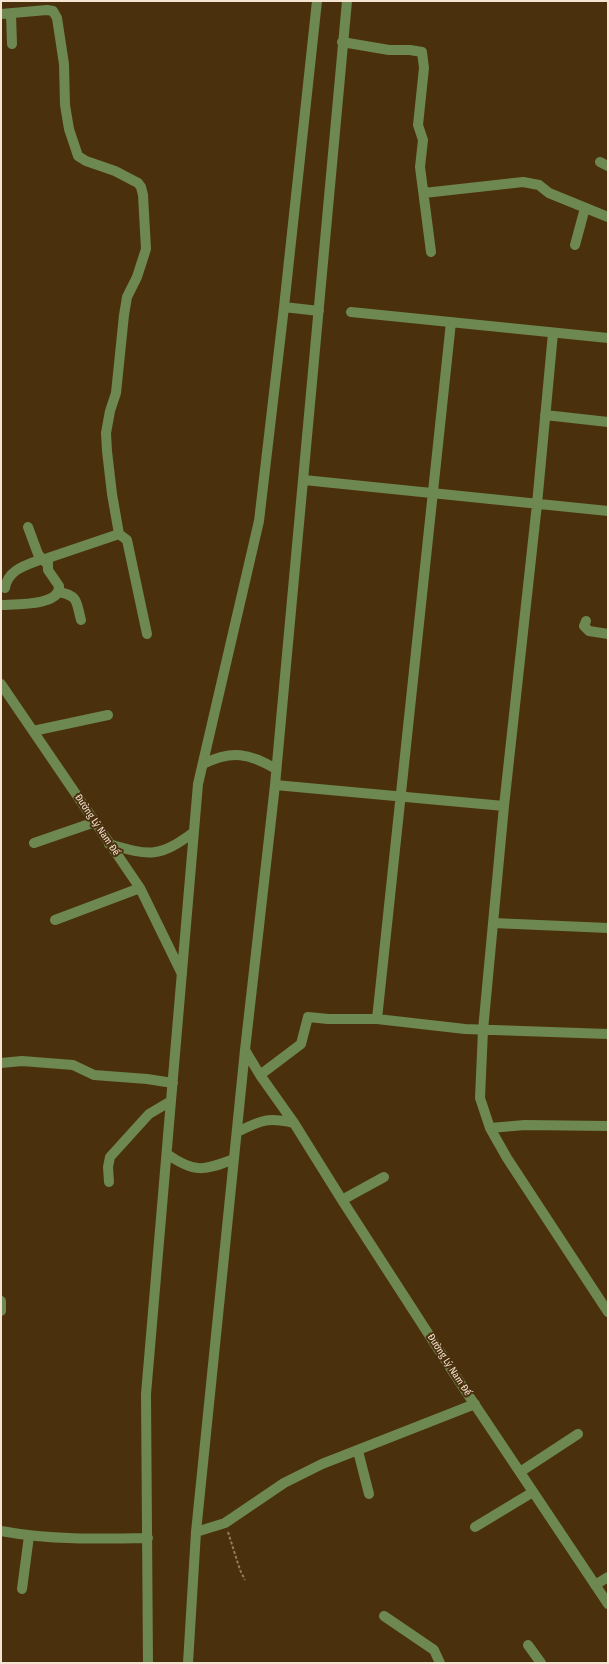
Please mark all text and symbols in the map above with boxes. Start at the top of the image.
street label: Đường Lý Nam Đế [72,792,122,858]
street label: Đường Lý Nam Đế [425,1332,473,1398]

